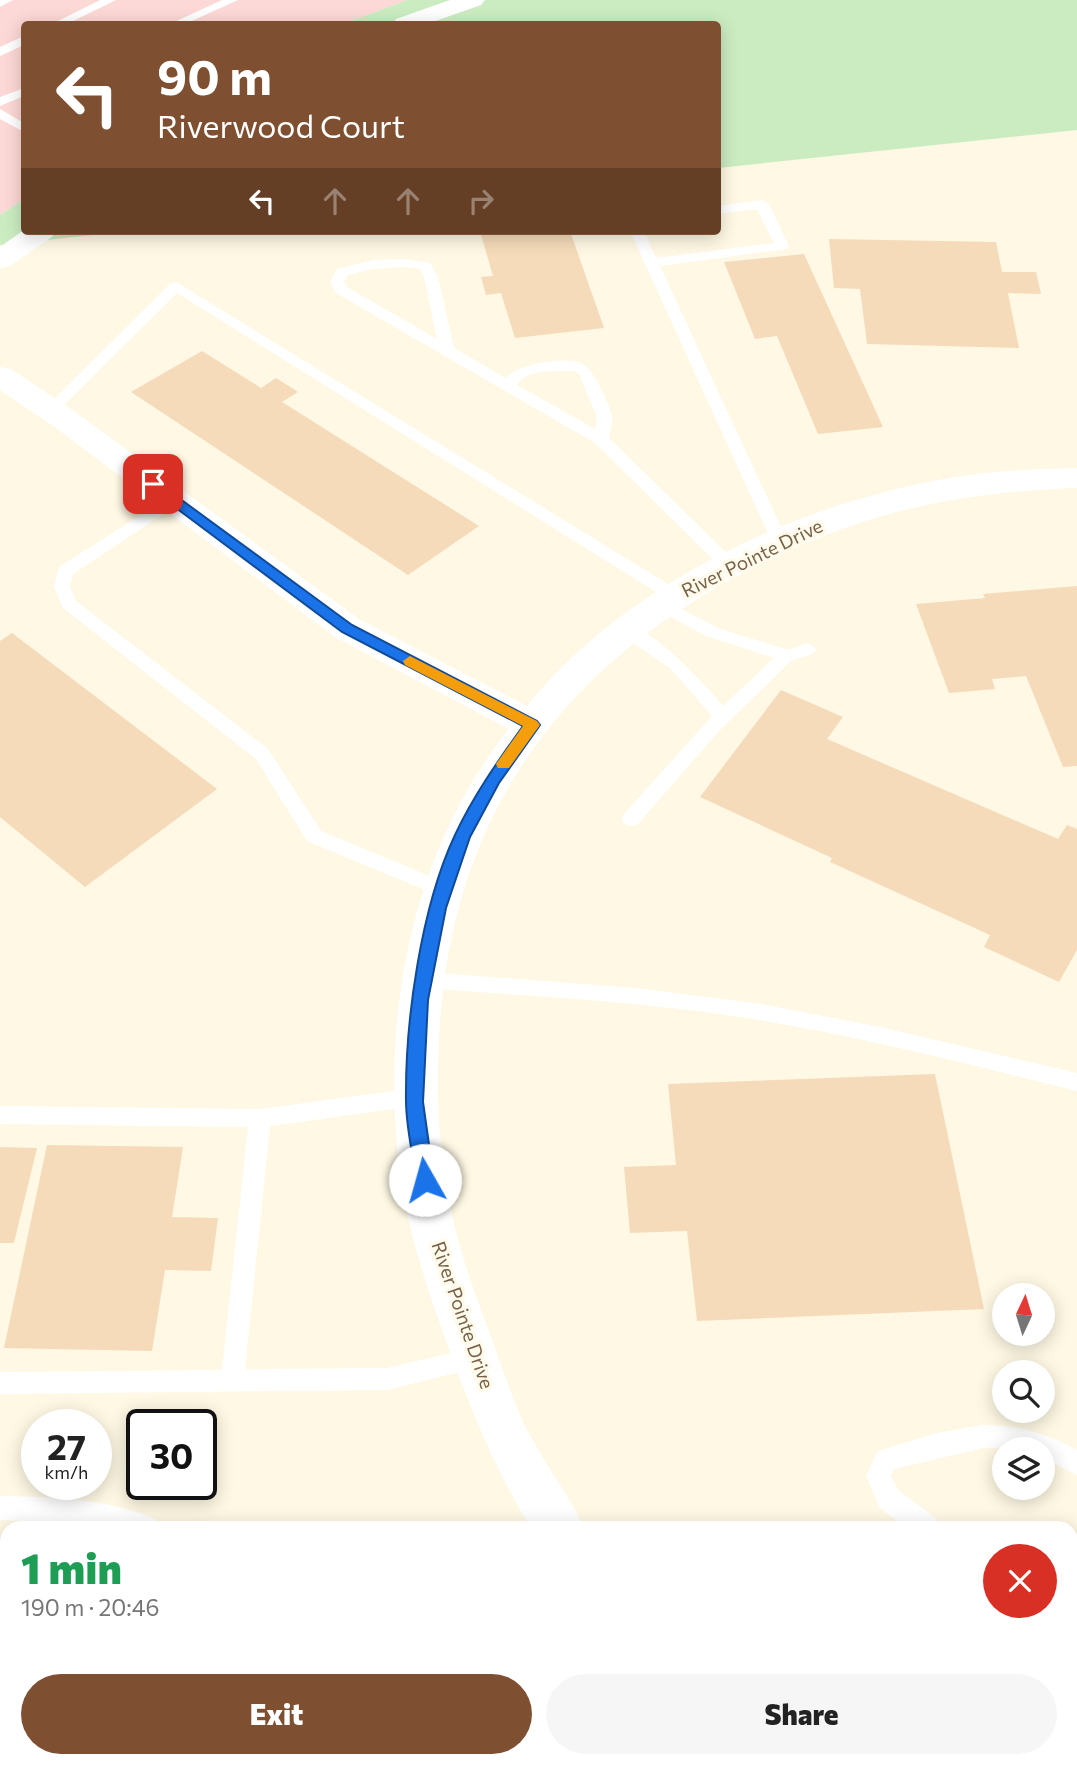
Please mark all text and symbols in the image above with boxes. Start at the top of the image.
text: 90 m [157,45,272,105]
icon: left [42,49,133,140]
text: Riverwood Court [157,105,405,145]
icon: left [243,182,281,220]
icon: ahead [316,182,354,220]
icon: ahead [389,182,427,220]
icon: right [462,182,500,220]
pin [123,454,183,514]
icon: arrive [134,465,172,503]
street label: River Pointe Drive [677,513,826,602]
position arrow [388,1143,462,1217]
street label: River Pointe Drive [427,1238,499,1391]
north arrow [992,1283,1055,1346]
map controls [992,1283,1055,1500]
button: search [992,1360,1055,1423]
speed limit sign: 30 [126,1409,217,1500]
text: 27 [47,1424,86,1467]
button: layers [992,1437,1055,1500]
text: km/h [45,1461,88,1483]
text: 1 min [21,1541,122,1593]
button: close [983,1544,1057,1618]
text: 190 m · 20:46 [21,1593,159,1621]
button: Exit [21,1674,532,1754]
button: Share [546,1674,1057,1754]

